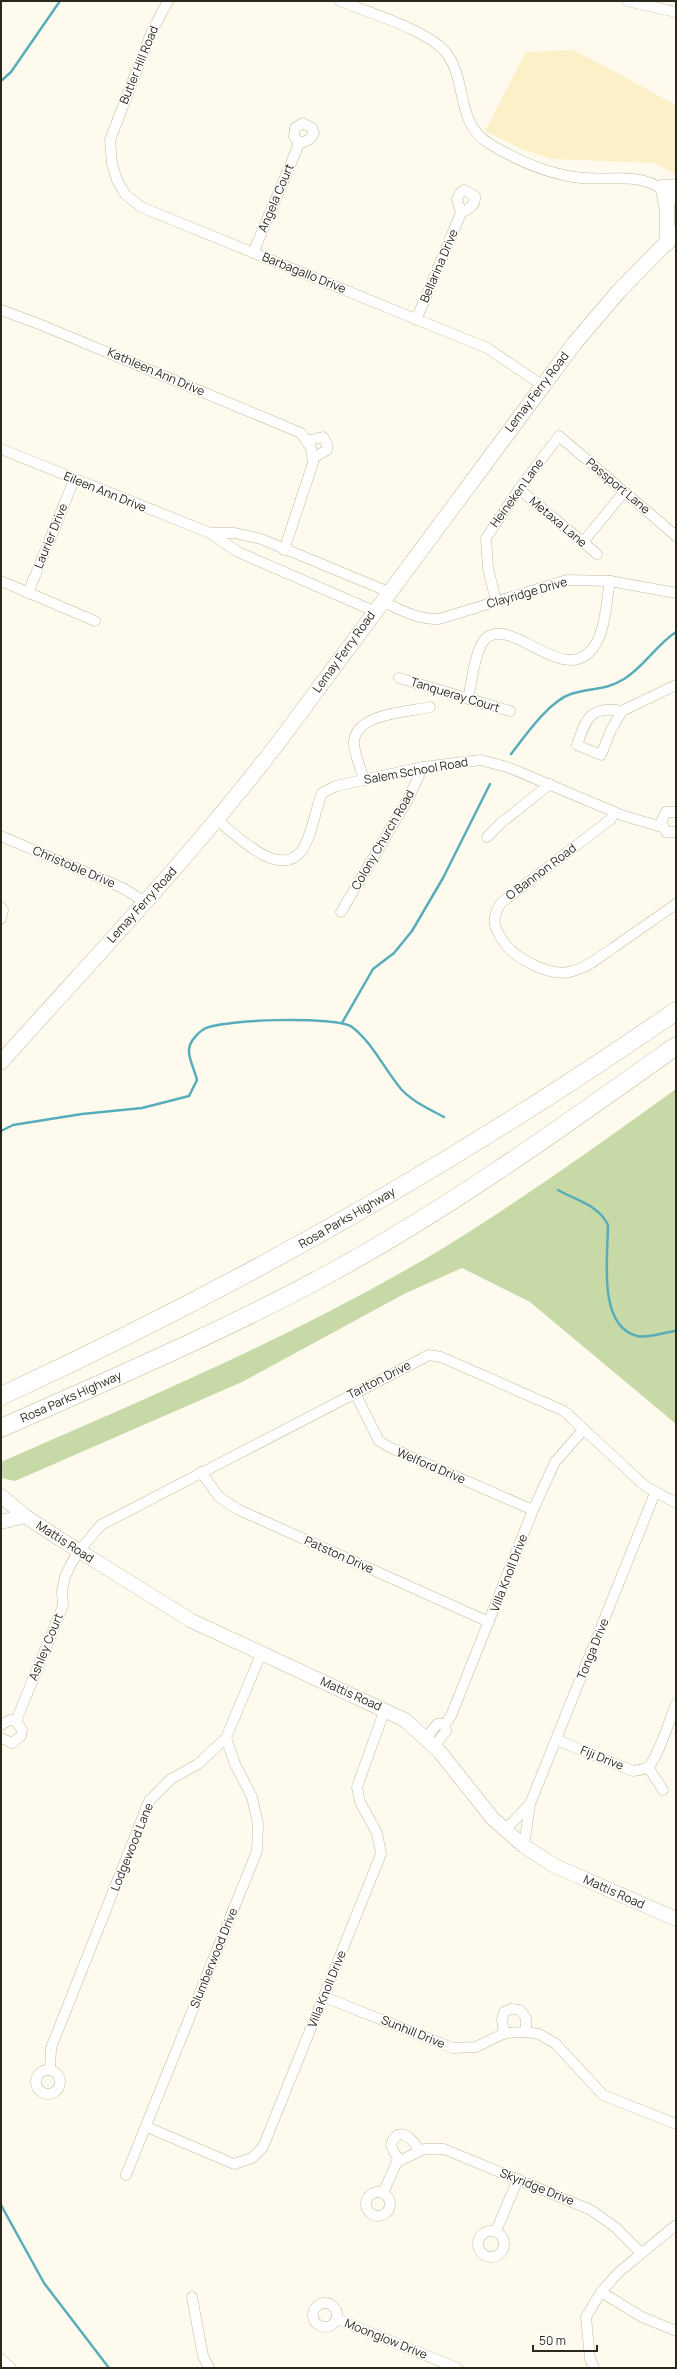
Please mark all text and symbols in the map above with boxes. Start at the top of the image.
street label: Butler Hill Road [115,23,162,107]
street label: Angela Court [254,161,298,235]
street label: Bellarina Drive [415,227,462,305]
street label: Barbagallo Drive [260,248,349,297]
street label: Kathleen Ann Drive [105,343,207,400]
street label: Lemay Ferry Road [501,348,573,435]
street label: Passport Lane [583,454,654,517]
street label: Heineken Lane [486,455,547,531]
street label: Eileen Ann Drive [61,467,149,516]
street label: Metaxa Lane [526,492,591,551]
street label: Laurier Drive [30,501,71,571]
street label: Clayridge Drive [485,573,569,612]
street label: Lemay Ferry Road [308,608,379,696]
street label: Tanqueray Court [408,673,502,716]
street label: Salem School Road [363,753,469,788]
street label: Colony Church Road [347,787,418,893]
street label: O Bannon Road [502,839,580,904]
street label: Christoble Drive [30,841,118,892]
street label: Lemay Ferry Road [103,863,180,946]
street label: Rosa Parks Highway [295,1183,399,1252]
street label: Tarlton Drive [344,1356,414,1403]
street label: Rosa Parks Highway [17,1366,125,1427]
street label: Welford Drive [394,1443,468,1488]
street label: Mattis Road [33,1517,97,1567]
street label: Patston Drive [302,1532,376,1577]
street label: Villa Knoll Drive [486,1532,531,1614]
street label: Ashley Court [24,1610,67,1683]
street label: Tonga Drive [573,1616,613,1682]
street label: Mattis Road [318,1672,385,1715]
street label: Fiji Drive [578,1741,626,1774]
street label: Lodgewood Lane [106,1800,157,1893]
street label: Mattis Road [581,1870,648,1913]
street label: Slumberwood Drive [186,1905,241,2010]
street label: Villa Knoll Drive [303,1948,350,2030]
street label: Sunhill Drive [379,2011,448,2052]
street label: Skyridge Drive [498,2164,577,2209]
street label: Moonglow Drive [342,2314,430,2363]
scale bar [533,2327,597,2353]
text: 50 m [539,2332,566,2349]

